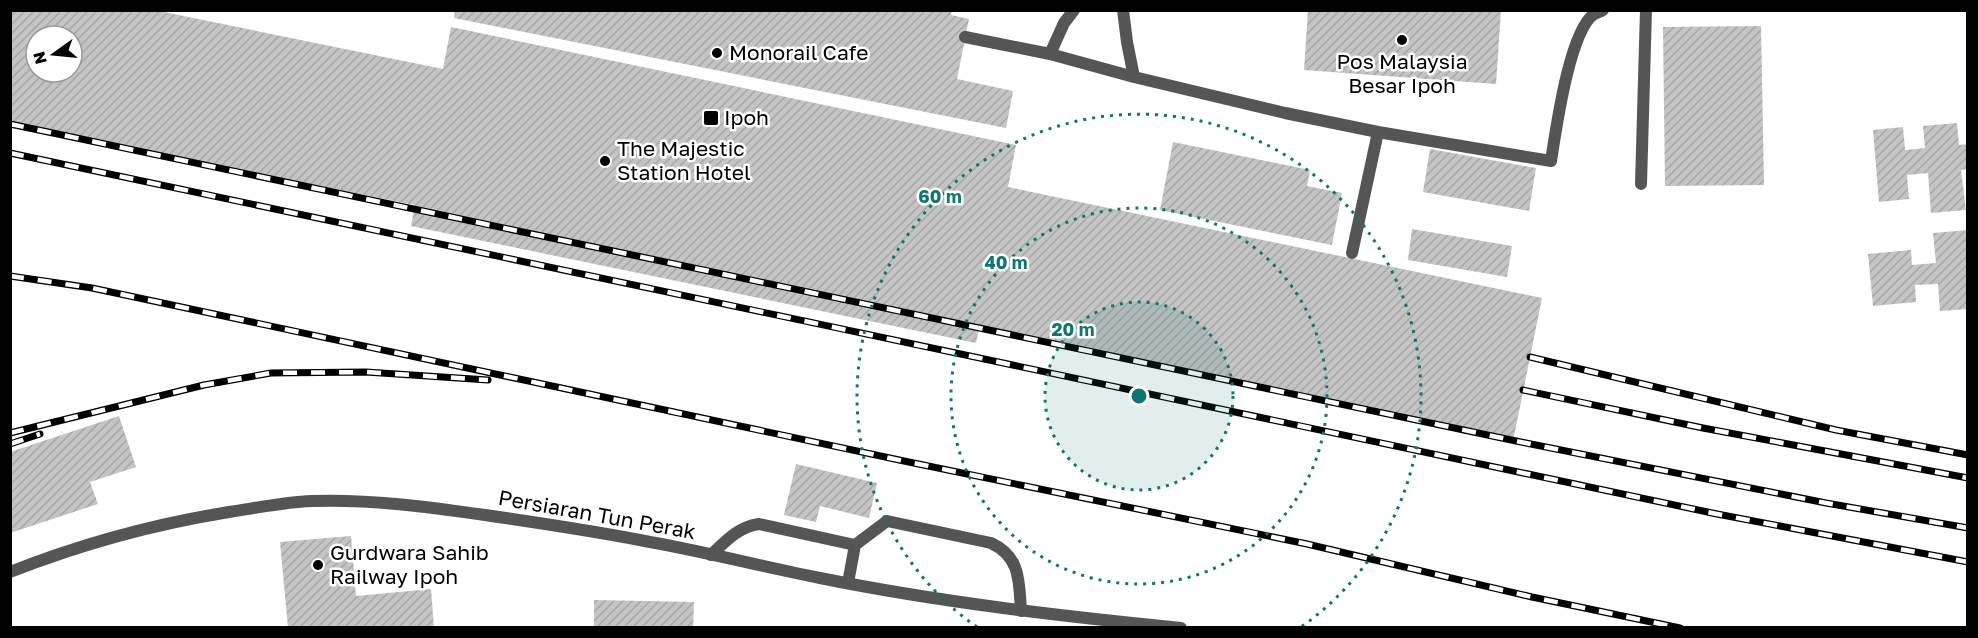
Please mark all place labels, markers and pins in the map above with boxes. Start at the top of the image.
marker: Pos Malaysia Besar Ipoh [1395,33,1409,47]
place label: Monorail Cafe [729,39,868,65]
marker: Monorail Cafe [710,46,724,60]
place label: Pos Malaysia Besar Ipoh [1337,48,1468,98]
place label: Ipoh [724,104,769,130]
marker: Ipoh [702,109,720,127]
place label: The Majestic Station Hotel [617,135,751,185]
marker: The Majestic Station Hotel [598,154,612,168]
centre of rings [1129,386,1149,406]
place label: Gurdwara Sahib Railway Ipoh [330,539,489,589]
marker: Gurdwara Sahib Railway Ipoh [311,558,325,572]

